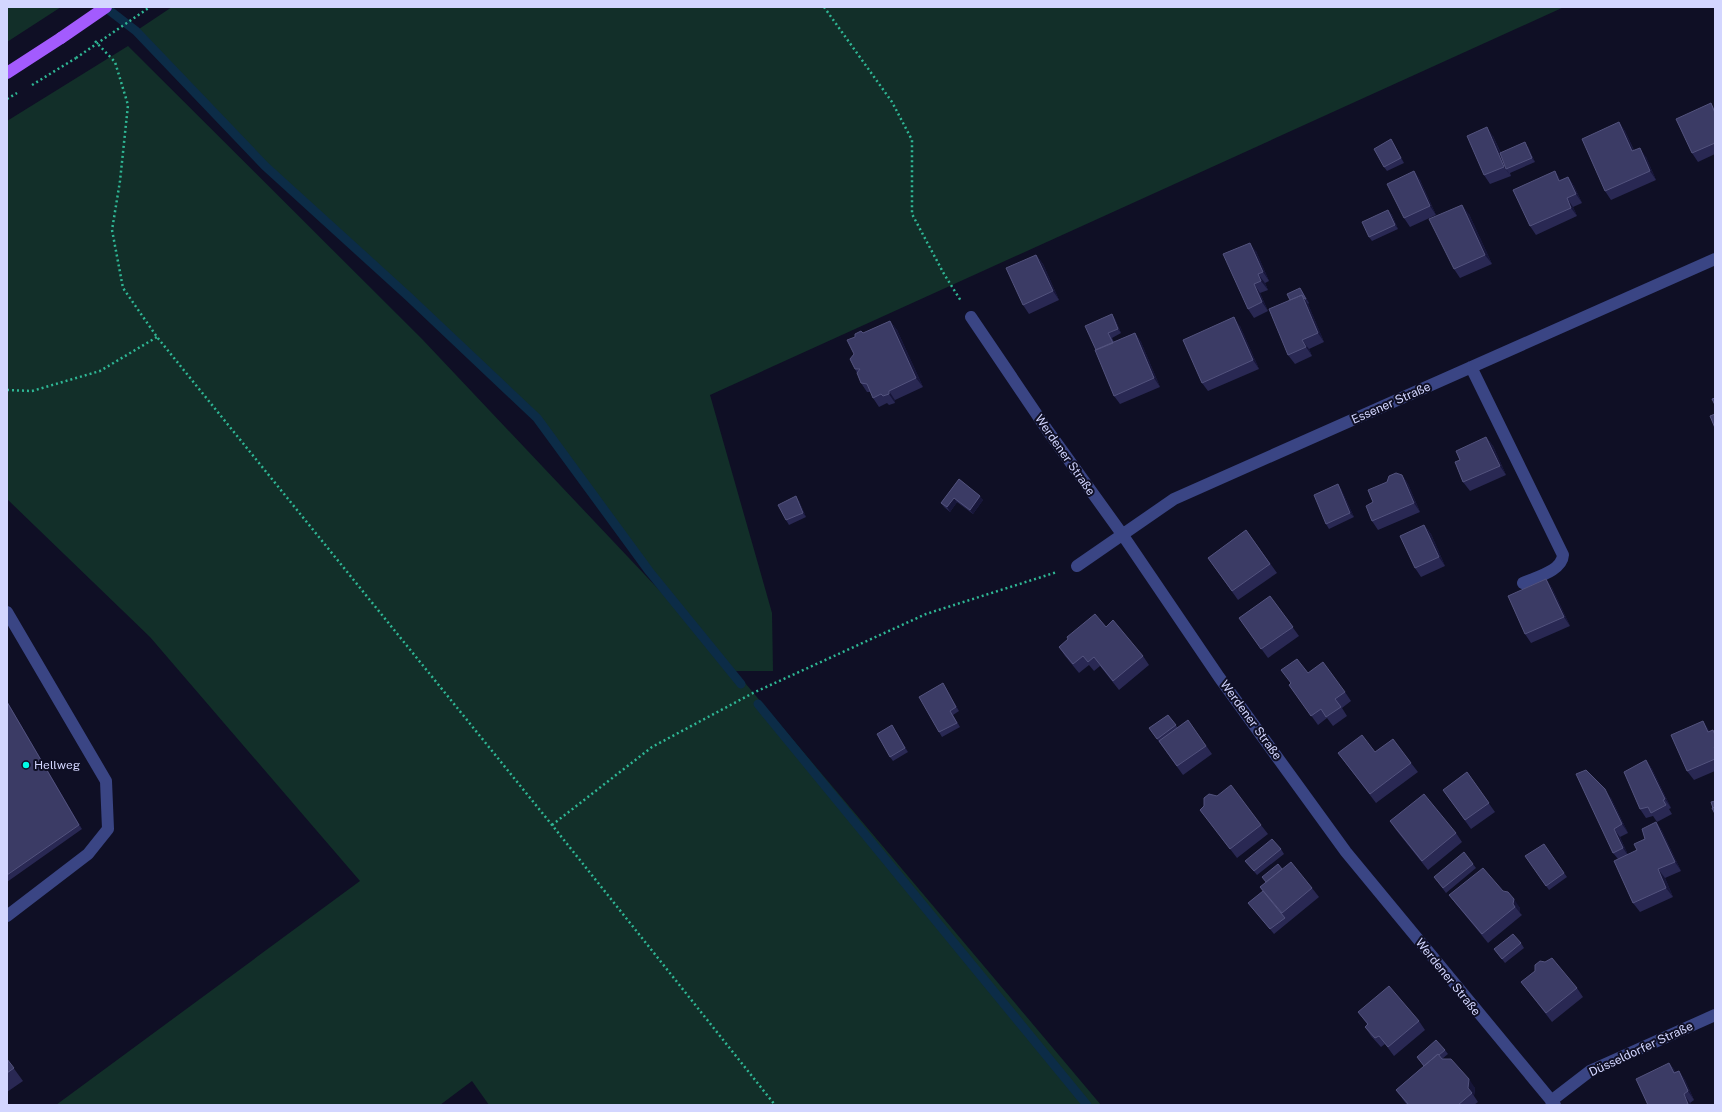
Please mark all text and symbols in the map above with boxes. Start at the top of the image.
street label: Essener Straße [1349,379,1433,427]
street label: Werdener Straße [1032,412,1098,498]
street label: Werdener Straße [1217,677,1285,763]
place label: Hellweg [34,758,80,772]
marker: Hellweg [21,760,31,770]
street label: Werdener Straße [1413,936,1483,1018]
street label: Düsseldorfer Straße [1587,1019,1695,1079]

